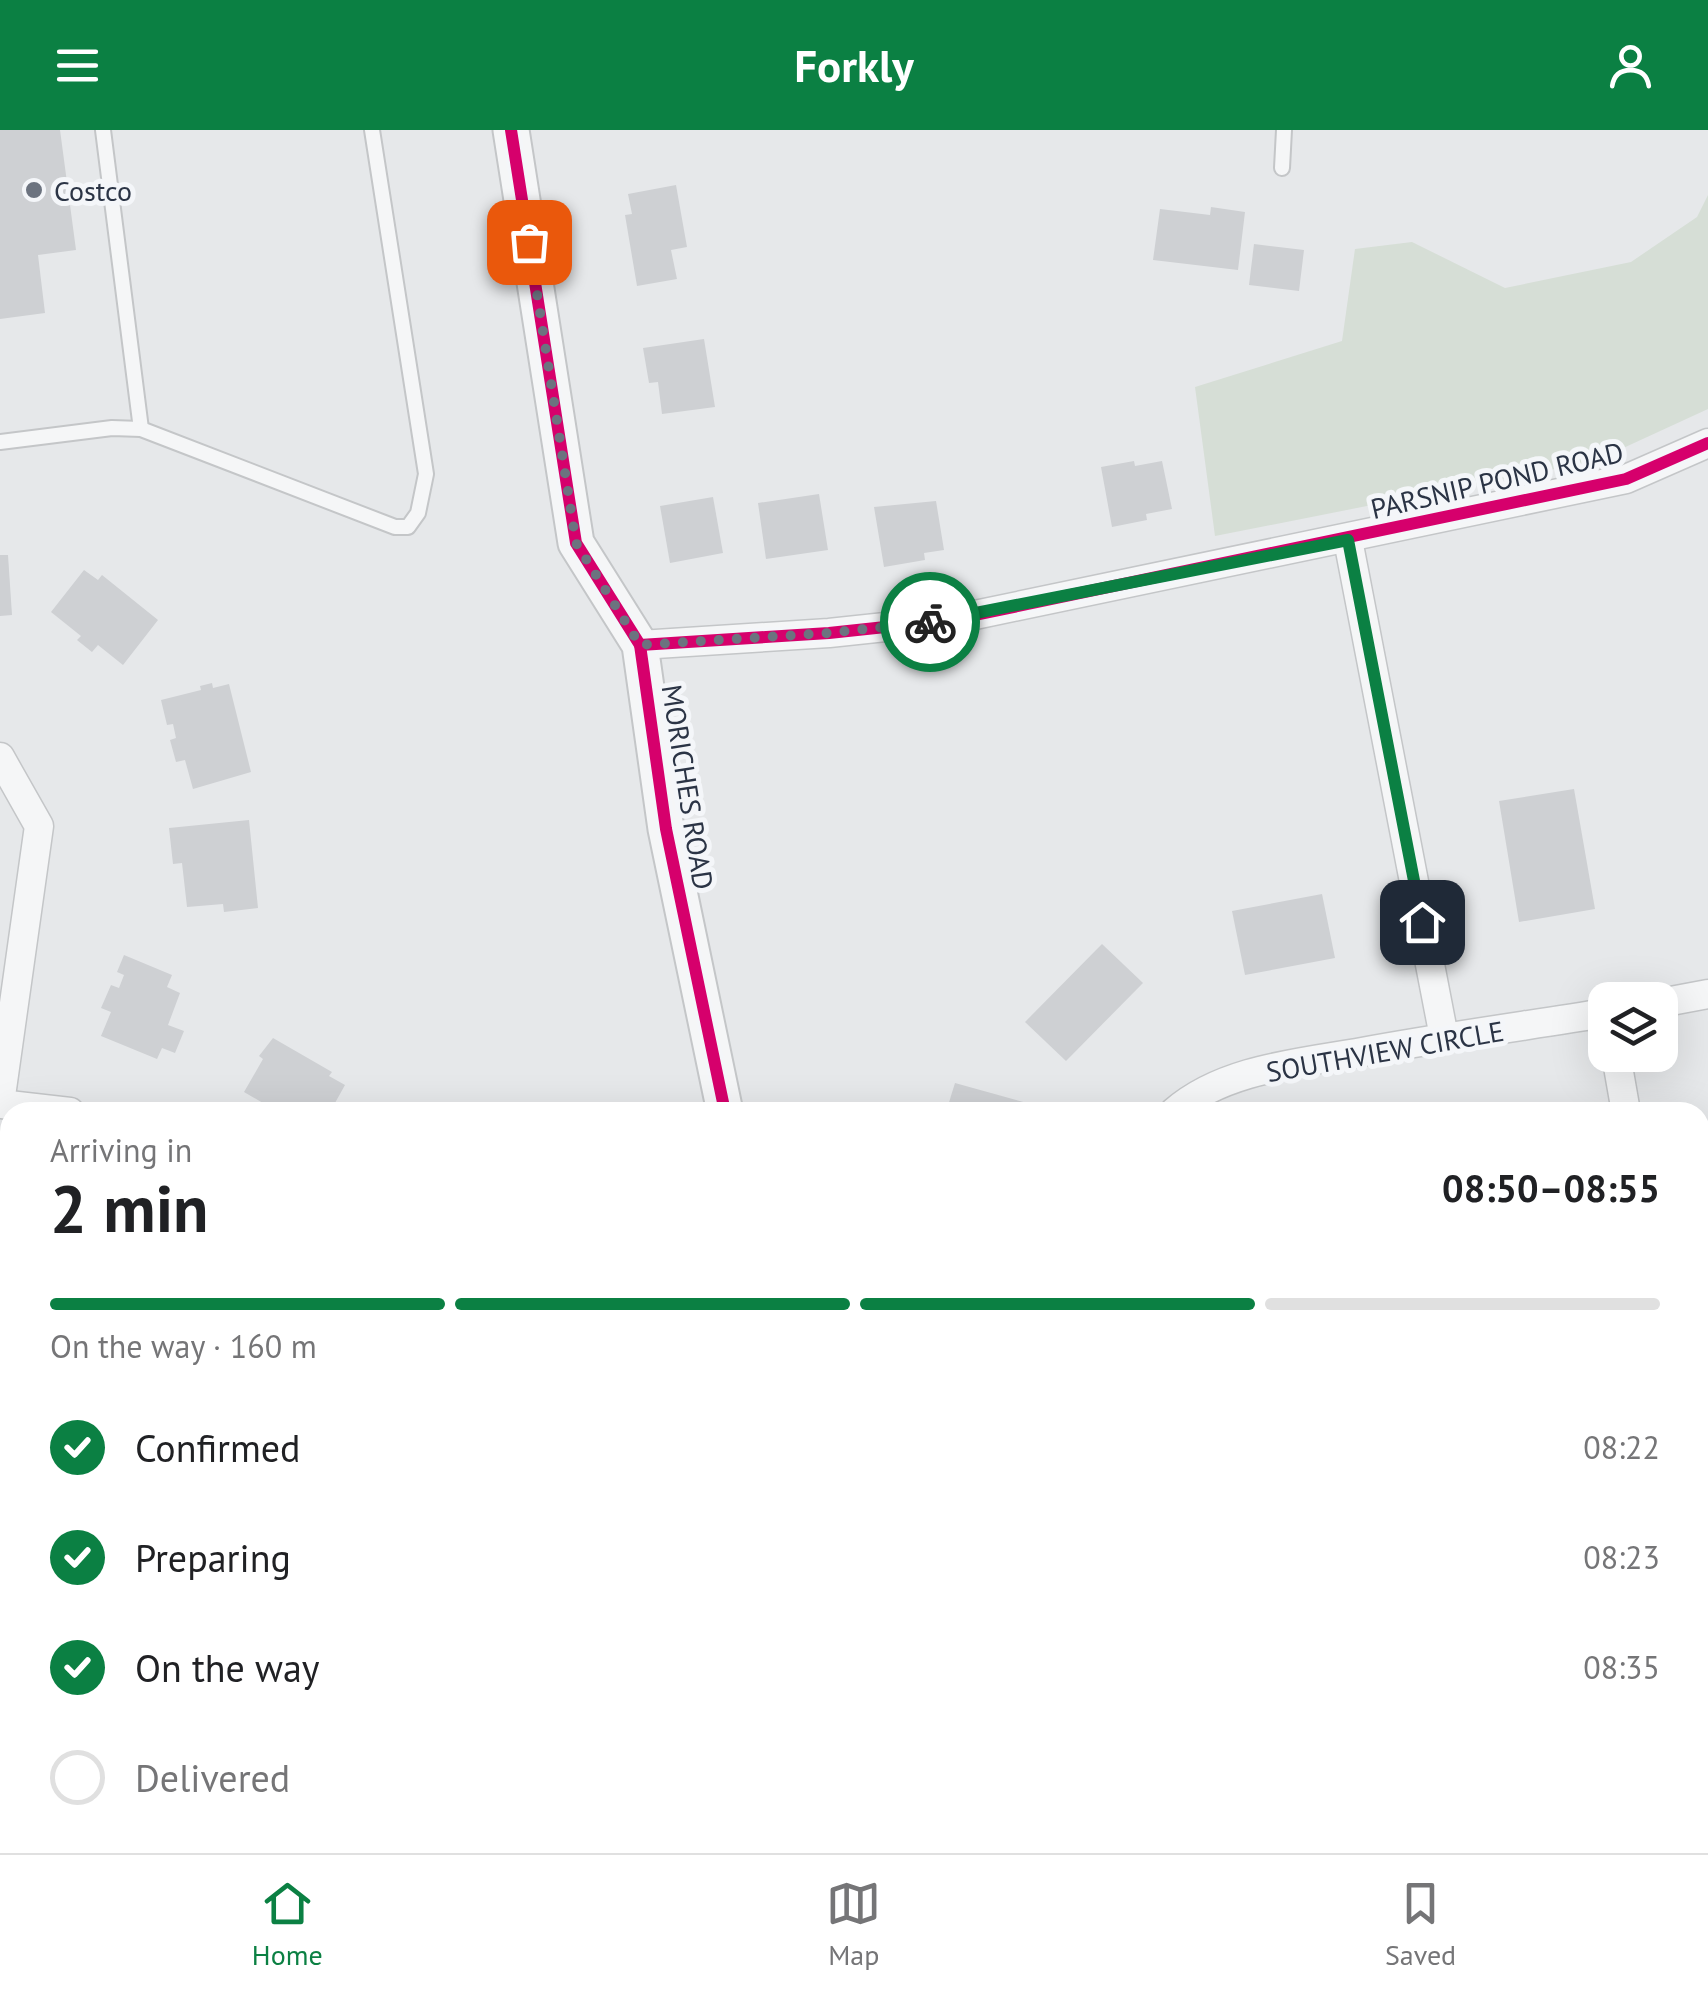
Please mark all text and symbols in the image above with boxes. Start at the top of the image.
text: Forkly [794,36,914,94]
icon: menu [50,38,105,93]
icon: person [1603,38,1658,93]
place label: Costco [54,172,132,209]
marker: Costco [23,179,45,201]
pin [487,200,572,285]
icon: bag [502,215,557,270]
street label: PARSNIP POND ROAD [1367,433,1627,527]
courier [880,572,980,672]
icon: bike [903,595,958,650]
street label: MORICHES ROAD [654,682,722,892]
pin [1380,880,1465,965]
icon: home [1395,895,1450,950]
map controls [1588,982,1678,1072]
button: layers [1588,982,1678,1072]
street label: SOUTHVIEW CIRCLE [1263,1012,1507,1090]
text: Arriving in [50,1129,192,1171]
text: 08:50–08:55 [1442,1163,1660,1212]
text: 2 min [50,1166,209,1250]
text: On the way · 160 m [50,1325,317,1367]
icon: check [50,1420,105,1475]
text: Confirmed [135,1423,301,1472]
text: 08:22 [1583,1426,1660,1468]
icon: check [50,1530,105,1585]
text: Preparing [135,1533,291,1582]
text: 08:23 [1583,1536,1660,1578]
icon: check [50,1640,105,1695]
text: On the way [135,1643,320,1692]
text: 08:35 [1583,1646,1660,1688]
text: Delivered [135,1753,290,1802]
tab: Home [252,1876,323,1973]
tab: Map [826,1876,881,1973]
tab: Saved [1385,1876,1456,1973]

